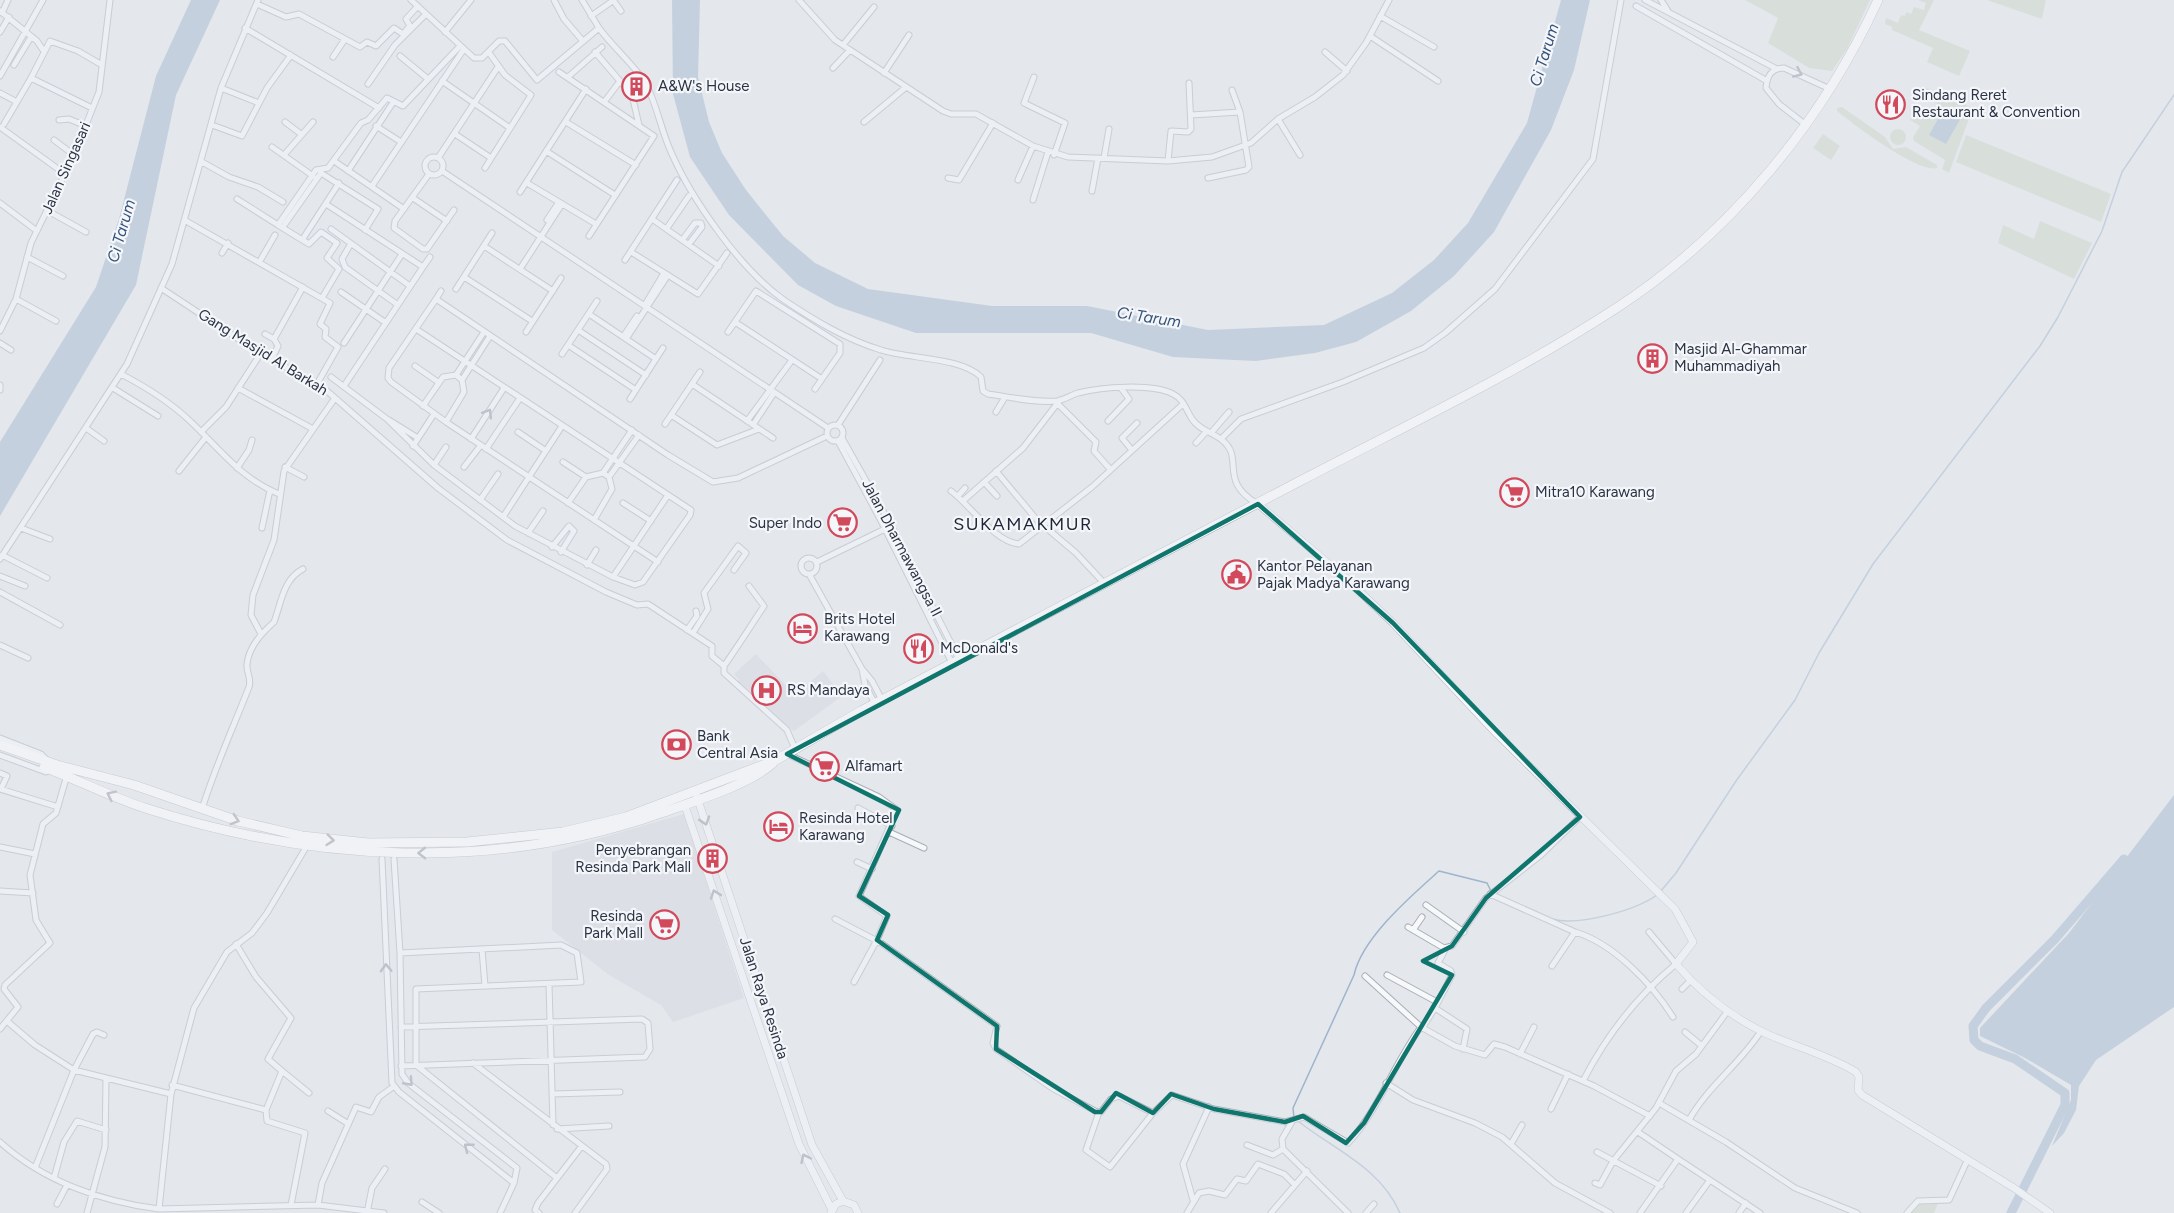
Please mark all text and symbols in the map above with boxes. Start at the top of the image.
water label: Ci Tarum [1525,21,1563,89]
one-way arrow [1791,66,1802,78]
building icon: A&W's House [621,70,653,102]
place label: A&W's House [658,77,749,95]
place label: Sindang Reret Restaurant & Convention [1912,86,2080,121]
restaurant icon: Sindang Reret Restaurant & Convention [1875,88,1907,120]
street label: Jalan Singasari [38,119,94,217]
water label: Ci Tarum [103,197,139,265]
water label: Ci Tarum [1116,303,1183,331]
street label: Gang Masjid Al Barkah [195,305,331,399]
place label: Masjid Al-Ghammar Muhammadiyah [1674,340,1807,375]
building icon: Masjid Al-Ghammar Muhammadiyah [1637,342,1669,374]
one-way arrow [480,409,492,419]
street label: Jalan Dharmawangsa II [858,476,946,620]
supermarket icon: Mitra10 Karawang [1498,476,1530,508]
place label: Mitra10 Karawang [1535,483,1655,501]
supermarket icon: Super Indo [827,507,859,539]
district label: SUKAMAKMUR [953,513,1093,535]
place label: Super Indo [749,514,822,532]
place label: Kantor Pelayanan Pajak Madya Karawang [1257,557,1410,592]
public building icon: Kantor Pelayanan Pajak Madya Karawang [1220,559,1252,591]
place label: Brits Hotel Karawang [824,610,895,645]
hotel icon: Brits Hotel Karawang [787,612,819,644]
restaurant icon: McDonald's [903,632,935,664]
place label: McDonald's [940,639,1018,657]
hospital icon: RS Mandaya [750,674,782,706]
place label: RS Mandaya [787,681,870,699]
place label: Bank Central Asia [697,727,778,762]
bank icon: Bank Central Asia [660,729,692,761]
supermarket icon: Alfamart [808,750,840,782]
place label: Alfamart [845,757,903,775]
one-way arrow [107,790,118,802]
place label: Resinda Hotel Karawang [799,809,893,844]
hotel icon: Resinda Hotel Karawang [762,811,794,843]
one-way arrow [229,813,240,826]
one-way arrow [698,815,710,826]
one-way arrow [326,833,335,846]
place label: Penyebrangan Resinda Park Mall [575,841,691,876]
building icon: Penyebrangan Resinda Park Mall [696,843,728,875]
one-way arrow [418,847,427,859]
one-way arrow [710,889,723,900]
place label: Resinda Park Mall [584,907,643,942]
supermarket icon: Resinda Park Mall [648,909,680,941]
street label: Jalan Raya Resinda [736,935,792,1061]
one-way arrow [380,963,392,972]
one-way arrow [402,1076,413,1086]
one-way arrow [464,1143,475,1154]
one-way arrow [801,1153,813,1164]

